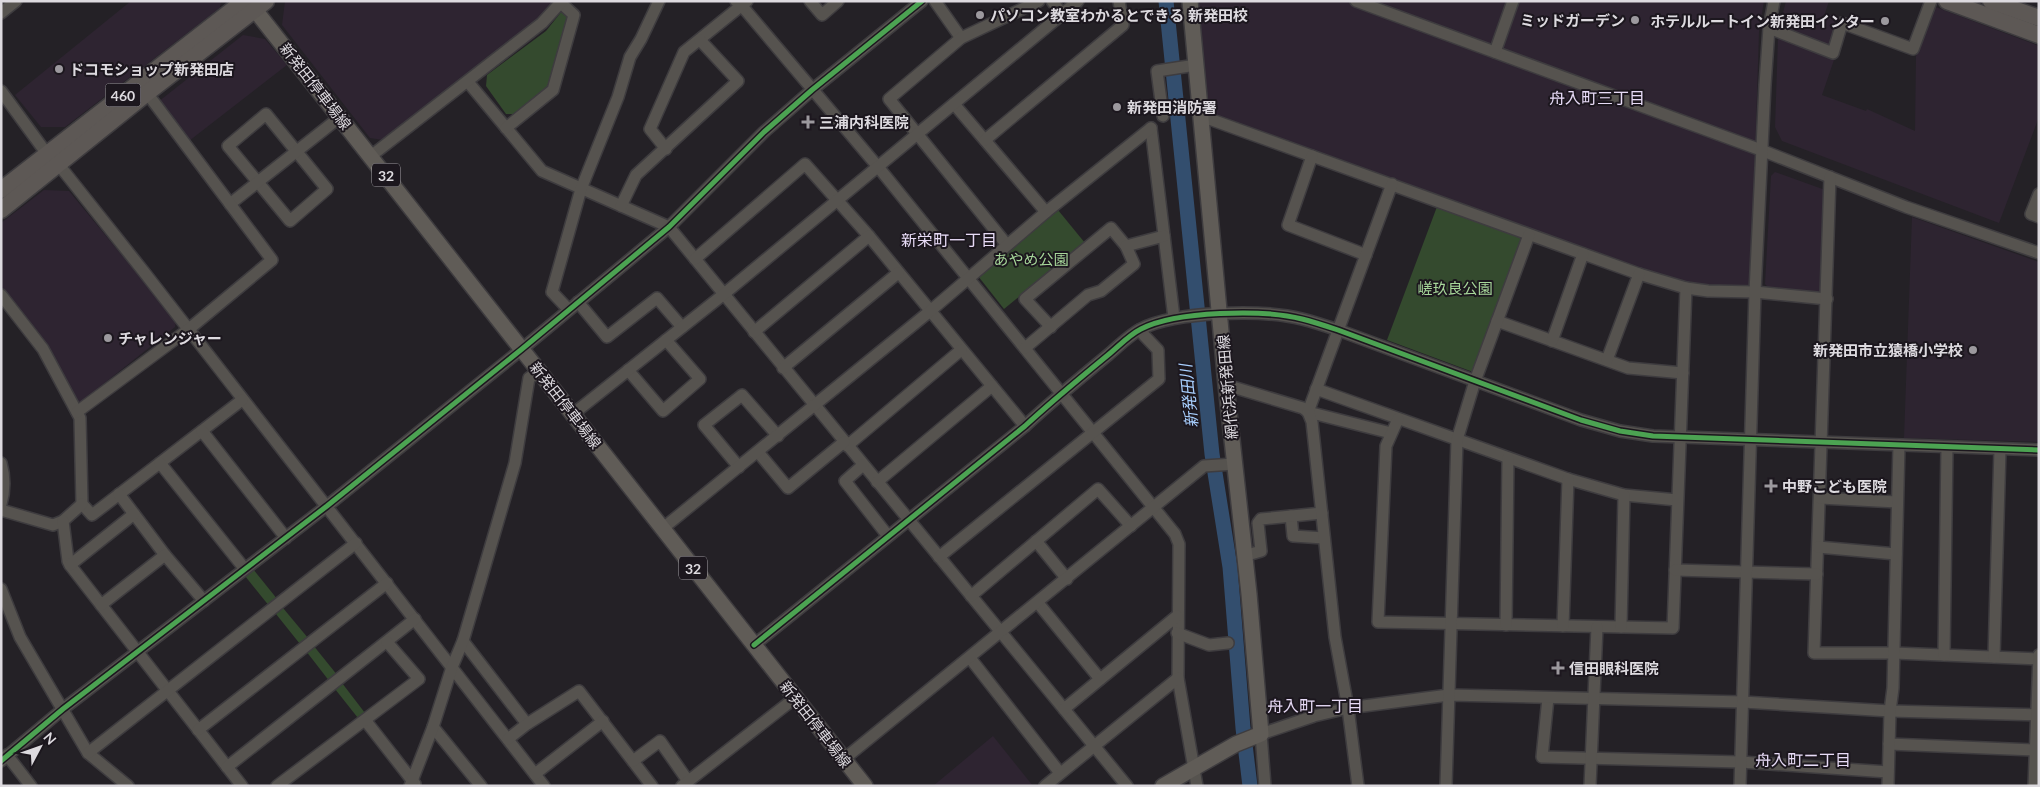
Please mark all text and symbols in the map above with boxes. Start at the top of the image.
place label: パソコン教室わかるとできる 新発田校 [990,6,1248,24]
marker: パソコン教室わかるとできる 新発田校 [974,9,986,21]
place label: ミッドガーデン [1520,11,1625,29]
place label: ホテルルートイン新発田インター [1650,12,1875,30]
marker: ミッドガーデン [1629,14,1641,26]
marker: ホテルルートイン新発田インター [1879,15,1891,27]
street label: 新発田停車場線 [277,39,355,133]
place label: ドコモショップ新発田店 [69,60,234,78]
marker: ドコモショップ新発田店 [53,63,65,75]
road number: 460 [106,84,140,106]
district label: 舟入町三丁目 [1549,88,1645,107]
place label: 新発田消防署 [1127,98,1217,116]
marker: 新発田消防署 [1111,101,1123,113]
place label: 三浦内科医院 [819,113,909,131]
marker: 三浦内科医院 [801,115,815,129]
road number: 32 [372,164,400,186]
district label: 新栄町一丁目 [901,230,997,249]
park label: あやめ公園 [993,250,1069,268]
park label: 嵯玖良公園 [1417,279,1493,297]
place label: チャレンジャー [118,329,222,347]
marker: チャレンジャー [102,332,114,344]
street label: 網代浜新発田線 [1213,334,1241,440]
place label: 新発田市立猿橋小学校 [1813,341,1963,359]
marker: 新発田市立猿橋小学校 [1967,344,1979,356]
street label: 新発田停車場線 [527,358,605,452]
water label: 新発田川 [1175,361,1201,429]
place label: 中野こども医院 [1782,477,1887,495]
marker: 中野こども医院 [1764,479,1778,493]
road number: 32 [679,556,707,580]
place label: 信田眼科医院 [1569,659,1659,677]
marker: 信田眼科医院 [1551,661,1565,675]
street label: 新発田停車場線 [777,677,855,771]
district label: 舟入町一丁目 [1267,696,1363,715]
north arrow [15,722,65,772]
text: N [40,728,60,748]
district label: 舟入町二丁目 [1755,750,1851,769]

